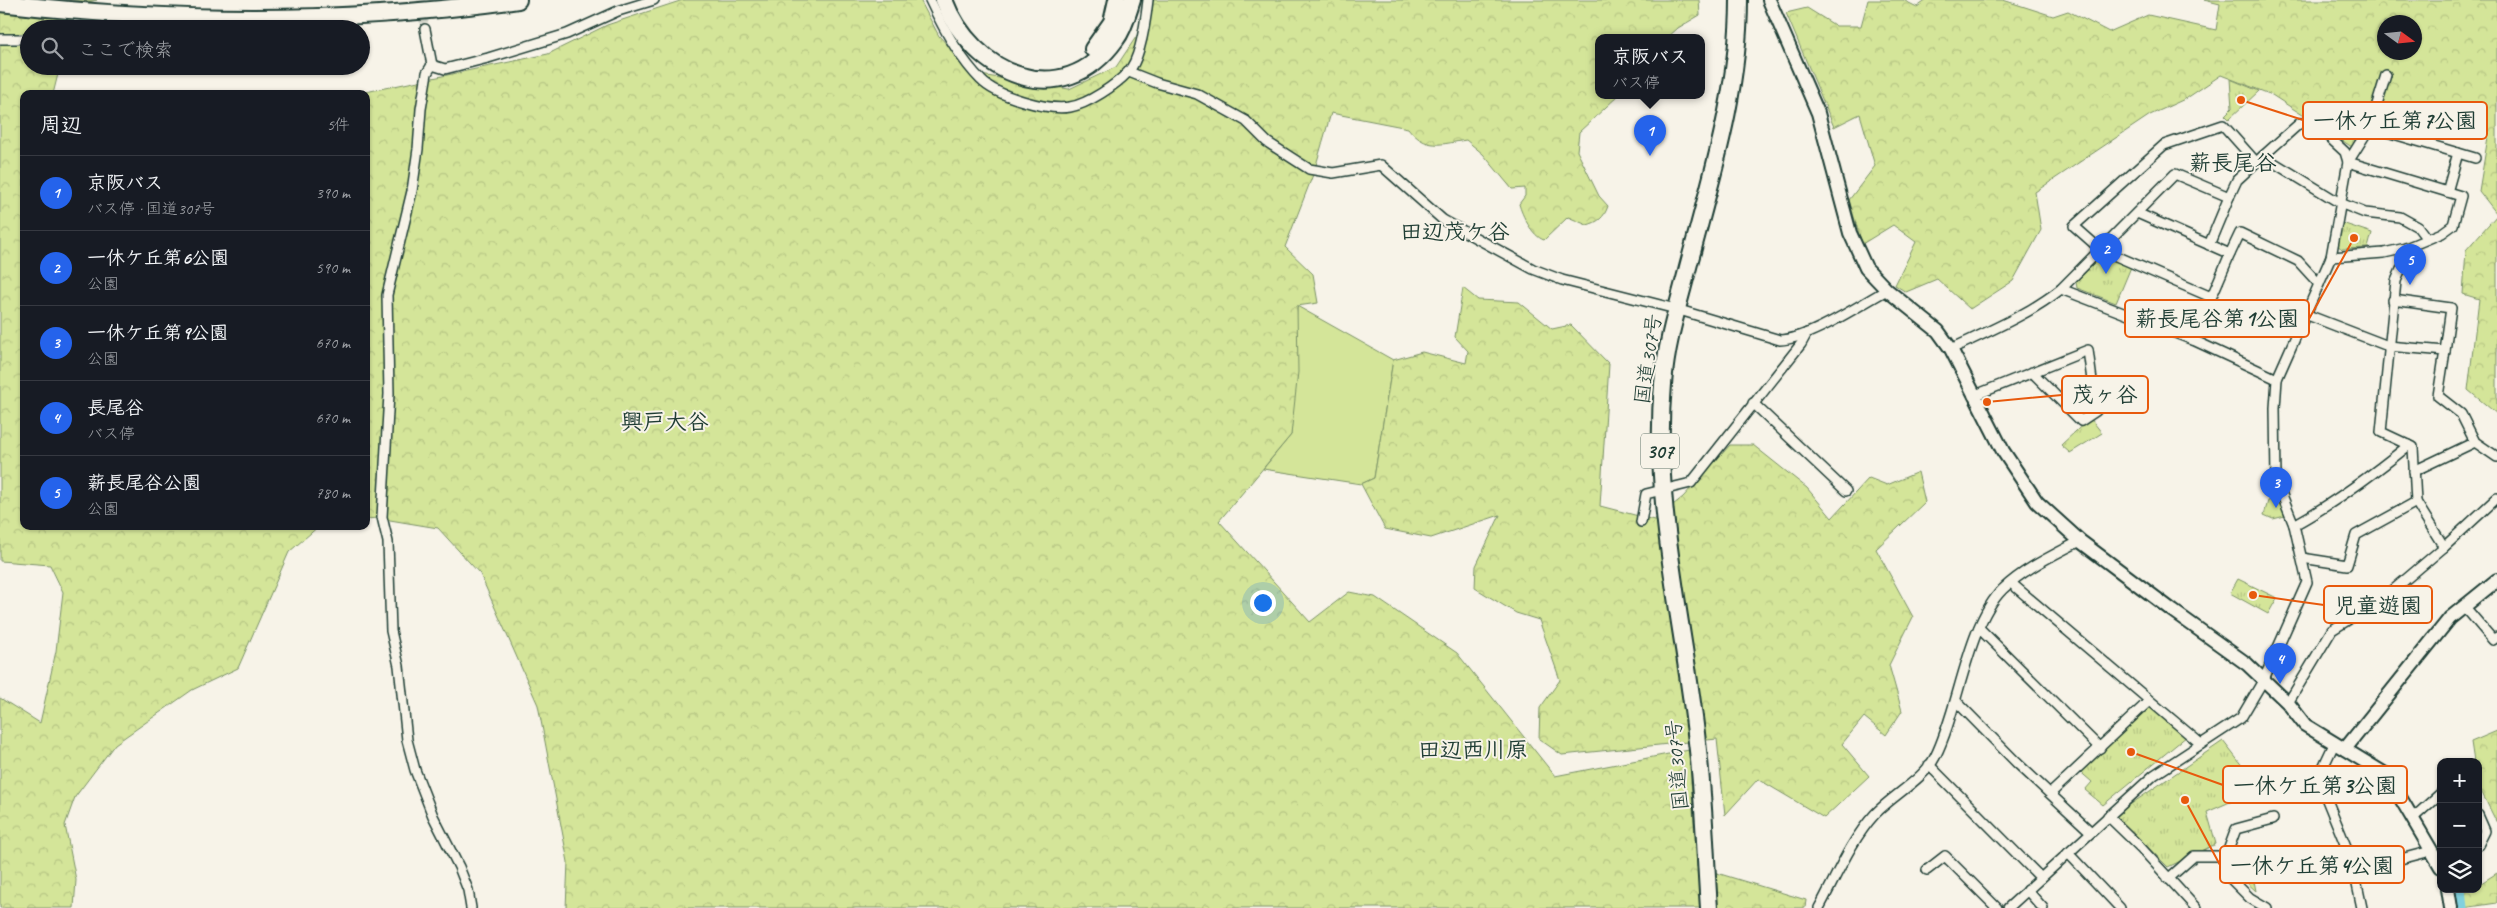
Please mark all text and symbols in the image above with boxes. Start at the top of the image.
north arrow [2377,15,2422,60]
search box [20,20,370,75]
icon: search [38,34,66,62]
popup [1595,34,1705,99]
text: ここで検索 [78,38,173,62]
text: 京阪バス [1612,45,1688,69]
text: バス停 [1612,73,1660,93]
callout: 一休ケ丘第7公園 [2303,102,2487,139]
text: 一休ケ丘第7公園 [2313,107,2477,135]
text: 周辺 [40,112,82,138]
text: 5件 [327,115,350,135]
pin: 1 [1634,115,1666,156]
district label: 薪長尾谷 [2189,149,2277,177]
text: 京阪バス [87,171,163,195]
text: 1 [52,183,60,203]
text: 390 m [316,183,350,203]
text: バス停 · 国道307号 [87,199,215,219]
district label: 田辺茂ケ谷 [1400,218,1510,246]
pin: 2 [2090,233,2122,274]
pin: 5 [2394,244,2426,285]
text: 一休ケ丘第6公園 [87,246,229,270]
text: 2 [52,258,60,278]
text: 590 m [316,258,350,278]
text: 公園 [87,274,119,294]
callout: 薪長尾谷第1公園 [2125,300,2309,337]
text: 薪長尾谷第1公園 [2135,305,2299,333]
street label: 国道307号 [1629,312,1667,406]
text: 一休ケ丘第9公園 [87,321,228,345]
text: 3 [52,333,60,353]
text: 670 m [316,333,350,353]
text: 公園 [87,349,119,369]
callout: 茂ヶ谷 [2062,376,2148,413]
text: 茂ヶ谷 [2072,381,2138,409]
text: 長尾谷 [87,396,144,420]
text: 4 [52,408,60,428]
text: 670 m [316,408,350,428]
district label: 興戸大谷 [621,408,709,436]
text: バス停 [87,424,135,444]
road number: 307 [1641,434,1679,468]
pin: 3 [2260,467,2292,508]
text: 薪長尾谷公園 [87,471,201,495]
text: 5 [53,483,59,503]
text: 780 m [316,483,350,503]
text: 公園 [87,499,119,519]
callout: 児童遊園 [2324,586,2432,623]
your location [1250,590,1276,616]
text: 児童遊園 [2334,592,2422,620]
pin: 4 [2264,643,2296,684]
street label: 国道307号 [1660,718,1694,812]
district label: 田辺西川原 [1418,736,1528,764]
map controls [2437,758,2482,893]
button: + [2437,758,2482,803]
callout: 一休ケ丘第3公園 [2223,766,2407,803]
text: 一休ケ丘第3公園 [2233,772,2397,800]
button: − [2437,803,2482,848]
callout: 一休ケ丘第4公園 [2220,846,2404,883]
button: layers [2437,848,2482,893]
text: 一休ケ丘第4公園 [2230,852,2394,880]

